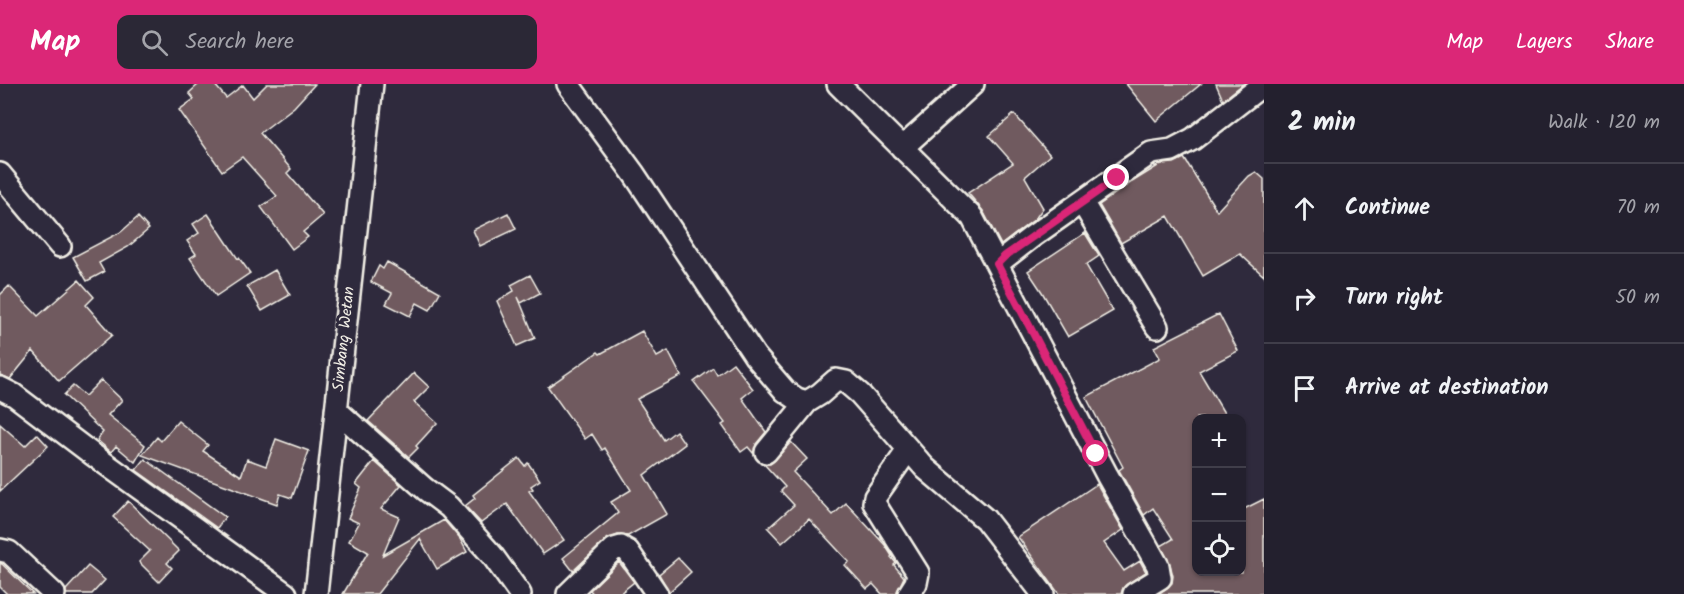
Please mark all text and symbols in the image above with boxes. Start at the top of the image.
search box [117,15,537,69]
text: Map [30,20,81,65]
text: Search here [186,25,294,60]
icon: search [138,26,171,59]
text: Map [1446,26,1483,59]
text: Layers [1516,26,1572,59]
text: Share [1605,26,1654,59]
text: 2 min [1288,102,1356,144]
text: Walk · 120 m [1548,107,1660,139]
route end [1103,164,1129,190]
text: Continue [1345,191,1430,226]
icon: ahead [1288,192,1321,225]
text: 70 m [1617,192,1660,224]
text: Turn right [1345,281,1443,316]
icon: right [1288,282,1321,315]
text: 50 m [1615,282,1660,314]
street label: Simbang Wetan [326,285,362,393]
text: Arrive at destination [1345,371,1548,406]
icon: arrive [1288,372,1321,405]
map controls [1192,414,1246,576]
button: + [1192,414,1246,468]
route start [1082,440,1108,466]
button: − [1192,468,1246,522]
button: locate [1192,522,1246,576]

